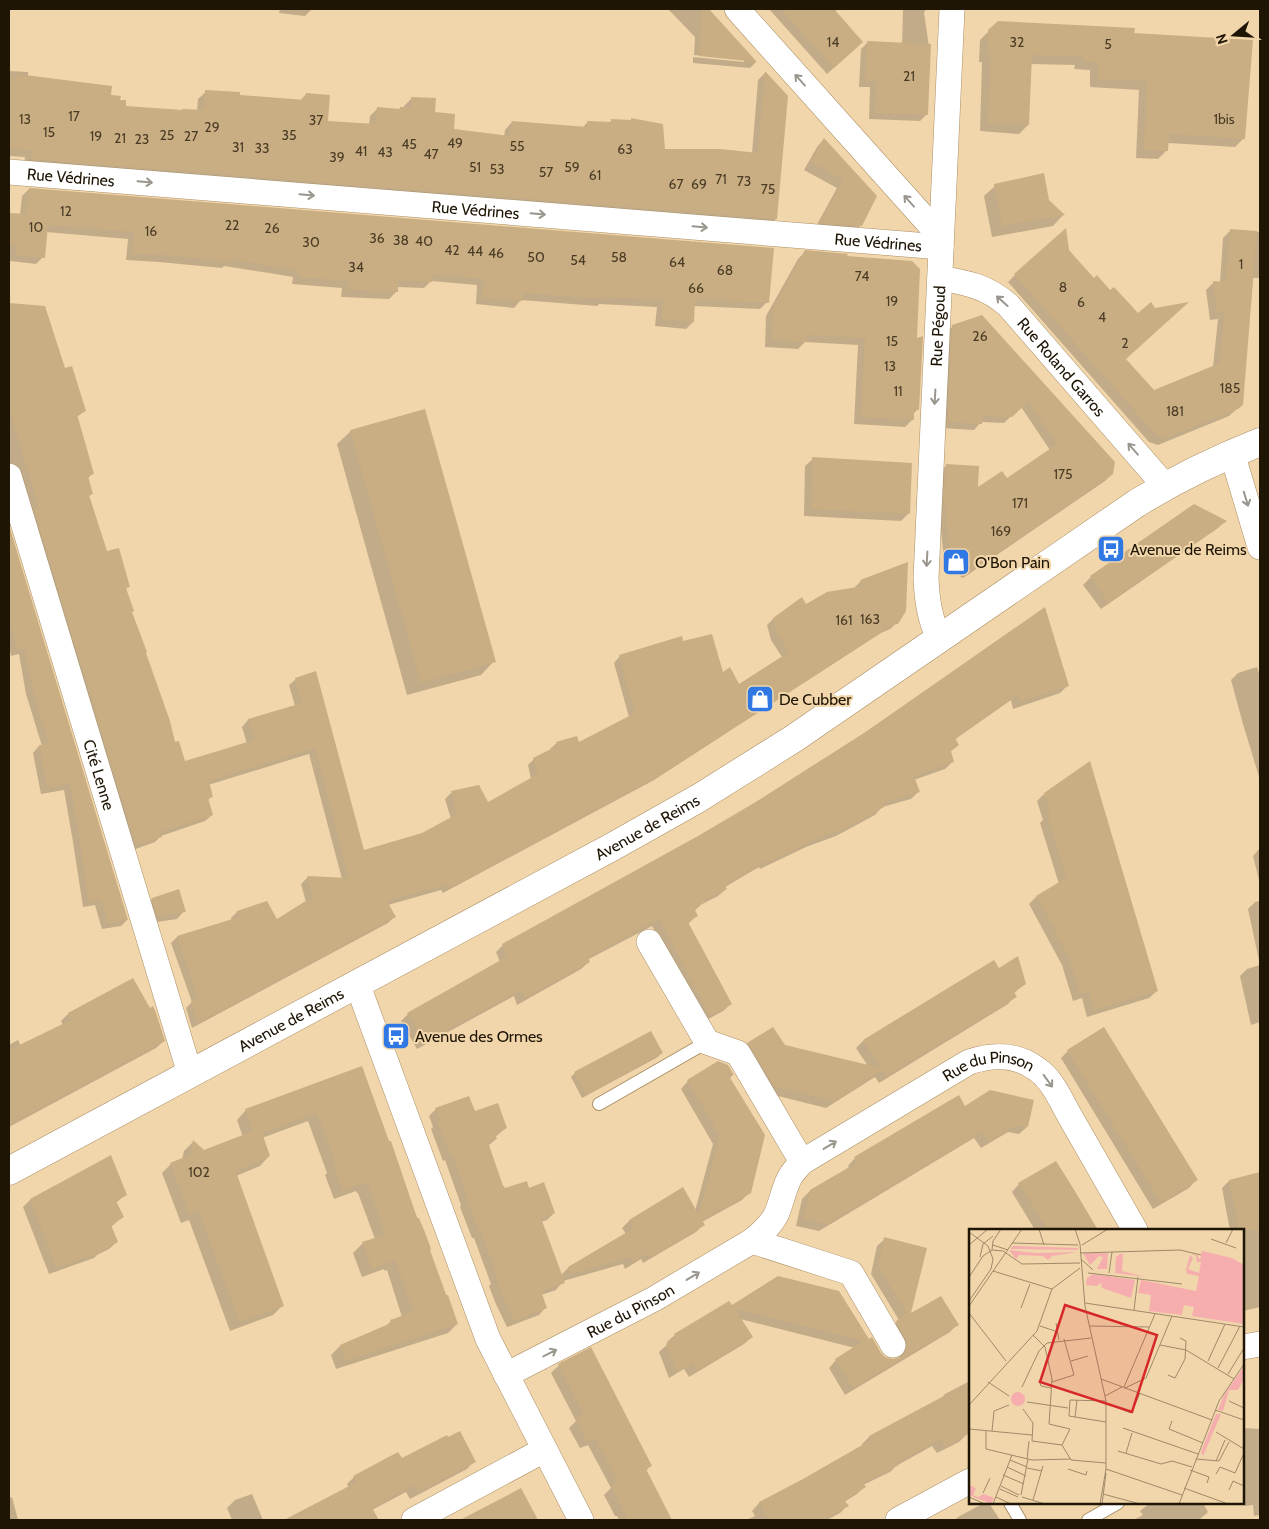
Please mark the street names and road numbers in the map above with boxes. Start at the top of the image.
street label: Rue Védrines [26,164,116,190]
street label: Rue Védrines [431,197,520,223]
street label: Rue Védrines [834,229,923,255]
street label: Rue Pégoud [926,285,949,367]
street label: Rue Roland Garros [1014,313,1110,420]
street label: Cité Lenne [80,737,119,812]
street label: Avenue de Reims [592,790,703,864]
street label: Avenue de Reims [235,983,347,1056]
street label: Rue du Pinson [939,1047,1038,1085]
street label: Rue du Pinson [583,1280,678,1342]

